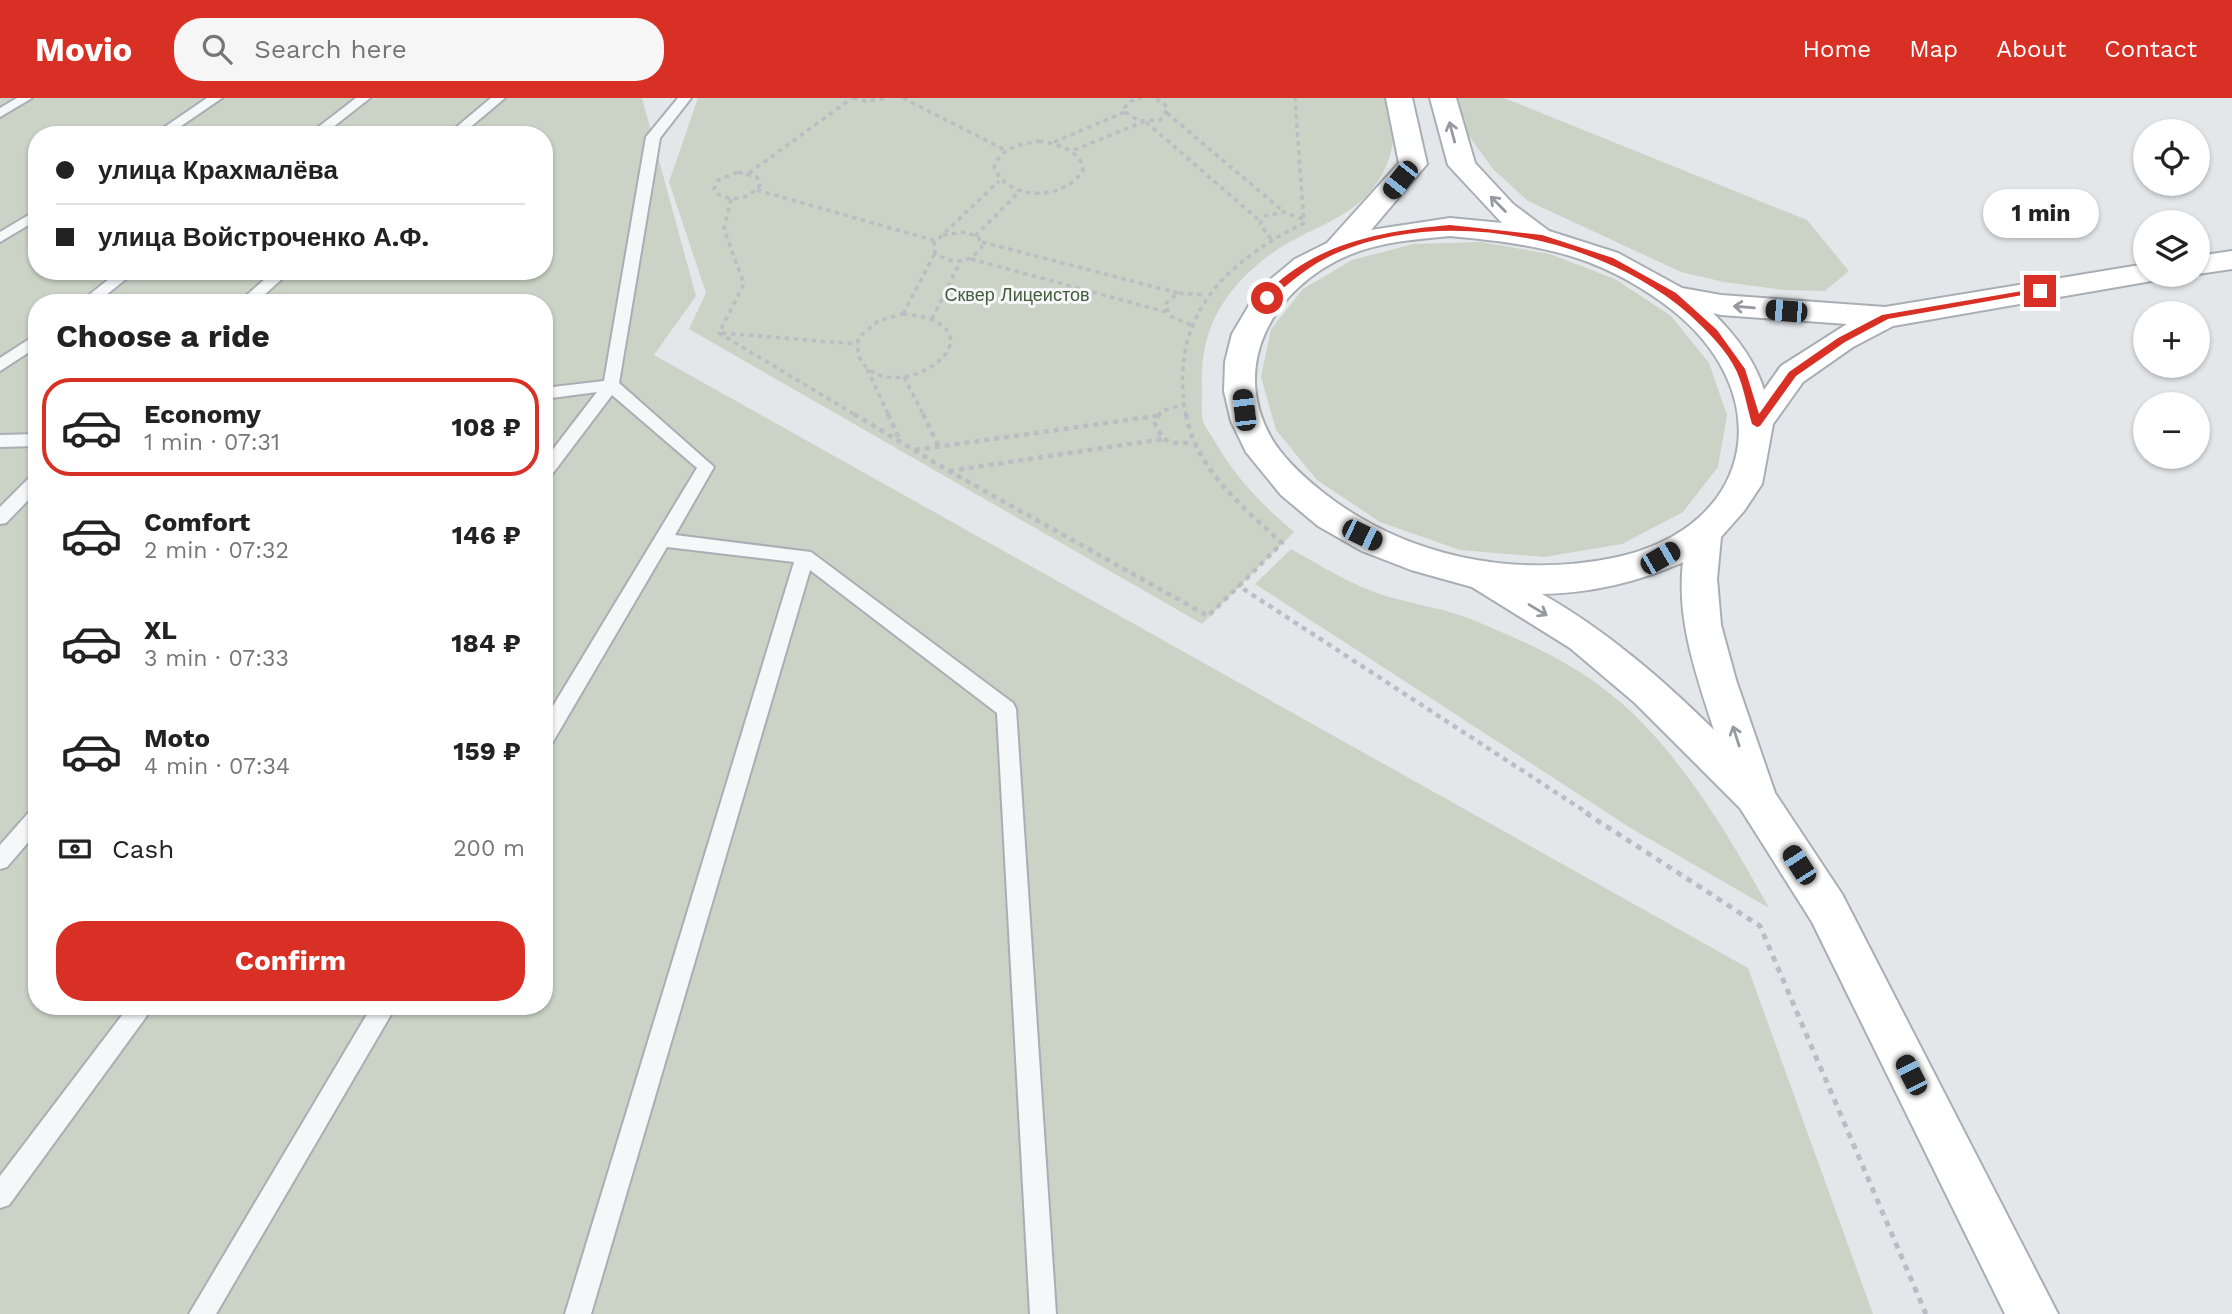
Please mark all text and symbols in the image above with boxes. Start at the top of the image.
search box [174,18,664,81]
text: Movio [35,30,132,69]
icon: search [198,30,236,68]
text: Search here [254,34,407,64]
text: Home [1803,35,1871,63]
text: Map [1909,35,1958,63]
text: About [1996,35,2066,63]
text: Contact [2104,35,2197,63]
map controls [2133,119,2210,469]
button: locate [2133,119,2210,196]
one-way arrow [1445,121,1458,143]
text: улица Крахмалёва [98,155,338,185]
car [1379,157,1422,203]
callout: 1 min [1982,190,2098,238]
one-way arrow [1489,196,1506,213]
text: 1 min [2011,200,2071,227]
button: layers [2133,210,2210,287]
text: улица Войстроченко А.Ф. [98,222,429,252]
route end [2024,275,2056,307]
route start [1251,282,1283,314]
park label: Сквер Лицеистов [944,284,1090,305]
car [1765,299,1808,323]
one-way arrow [1733,300,1756,313]
button: + [2133,301,2210,378]
text: Choose a ride [56,317,270,355]
car [1232,388,1257,432]
button: − [2133,392,2210,469]
icon: car [60,396,123,459]
text: Economy [144,399,261,429]
text: 108 ₽ [451,412,521,442]
text: 1 min · 07:31 [144,429,280,456]
icon: car [60,504,123,567]
text: Comfort [144,507,250,537]
car [1339,516,1386,554]
text: 146 ₽ [452,520,521,550]
text: 2 min · 07:32 [144,537,289,564]
car [1637,538,1684,578]
one-way arrow [1527,603,1547,617]
icon: car [60,612,123,675]
text: XL [144,615,177,645]
text: 184 ₽ [451,628,521,658]
text: 3 min · 07:33 [144,645,289,672]
icon: car [60,720,123,783]
text: Moto [144,723,210,753]
one-way arrow [1728,725,1741,747]
text: 159 ₽ [453,736,521,766]
text: 4 min · 07:34 [144,753,290,780]
icon: cash [56,830,94,868]
text: Cash [112,834,174,864]
text: 200 m [453,835,525,862]
car [1779,842,1820,888]
button: Confirm [56,921,525,1001]
car [1893,1052,1930,1098]

